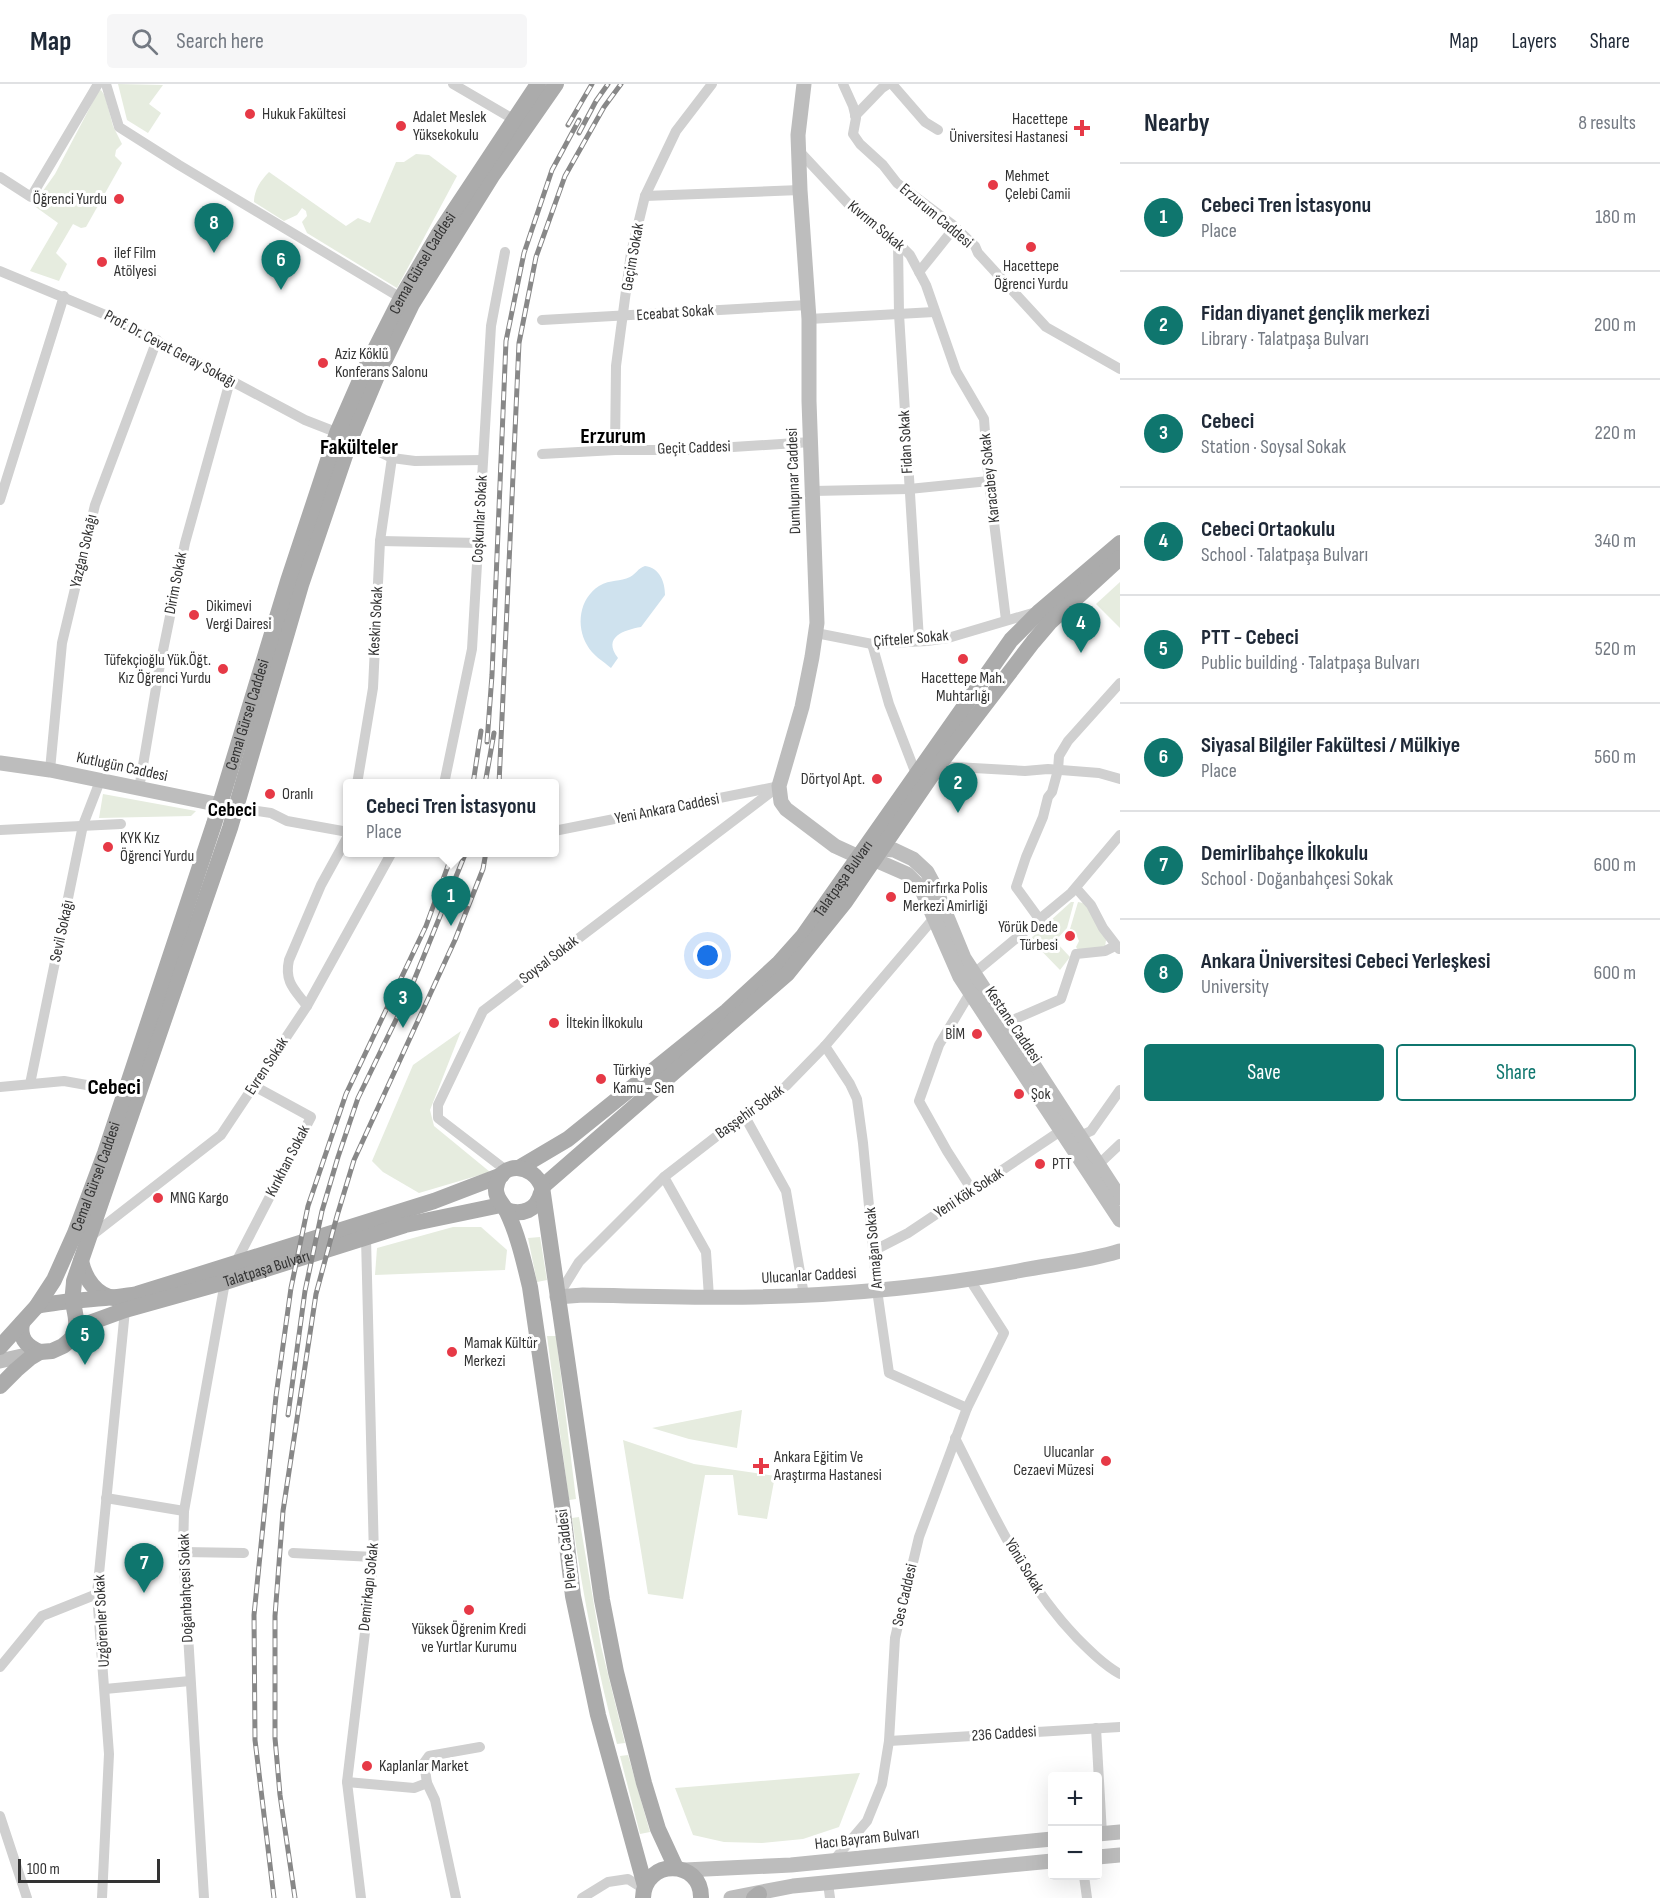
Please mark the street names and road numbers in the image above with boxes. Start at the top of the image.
street label: Erzurum Caddesi [895,180,977,252]
street label: Kıvrım Sokak [844,197,908,255]
street label: Cemal Gürsel Caddesi [385,209,460,317]
street label: Geçim Sokak [618,222,648,292]
street label: Eceabat Sokak [636,301,714,325]
street label: Prof. Dr. Cevat Geray Sokağı [101,306,239,392]
street label: Fidan Sokak [895,410,917,474]
street label: Dumlupınar Caddesi [783,427,805,534]
street label: Karacabey Sokak [976,432,1004,524]
street label: Geçit Caddesi [657,437,731,459]
street label: Coşkunlar Sokak [468,475,492,563]
street label: Yazgan Sokağı [66,512,102,590]
street label: Dirim Sokak [161,550,191,616]
street label: Keskin Sokak [365,586,387,656]
street label: Çifteler Sokak [873,626,949,652]
street label: Cemal Gürsel Caddesi [221,657,273,773]
street label: Kutlugün Caddesi [75,748,169,786]
street label: Yeni Ankara Caddesi [613,790,721,828]
street label: Talatpaşa Bulvarı [810,837,877,921]
street label: Sevil Sokağı [46,898,78,964]
street label: Soysal Sokak [516,932,582,988]
street label: Kestane Caddesi [980,983,1046,1067]
street label: Evren Sokak [241,1034,293,1098]
street label: Başşehir Sokak [712,1081,788,1143]
street label: Cemal Gürsel Caddesi [67,1119,124,1234]
street label: Kırıkhan Sokak [262,1122,314,1200]
street label: Yeni Kök Sokak [931,1164,1007,1222]
street label: Armağan Sokak [861,1206,887,1291]
street label: Talatpaşa Bulvarı [221,1246,312,1291]
street label: Ulucanlar Caddesi [761,1264,857,1288]
street label: Plevne Caddesi [553,1508,581,1590]
street label: Doğanbahçesi Sokak [175,1533,197,1643]
street label: Yönü Sokak [1000,1535,1048,1597]
street label: Demirkapı Sokak [355,1542,383,1632]
street label: Ses Caddesi [889,1562,921,1628]
street label: Uzgörenler Sokak [90,1574,114,1668]
street label: 236 Caddesi [971,1722,1037,1746]
street label: Hacı Bayram Bulvarı [814,1824,920,1854]

